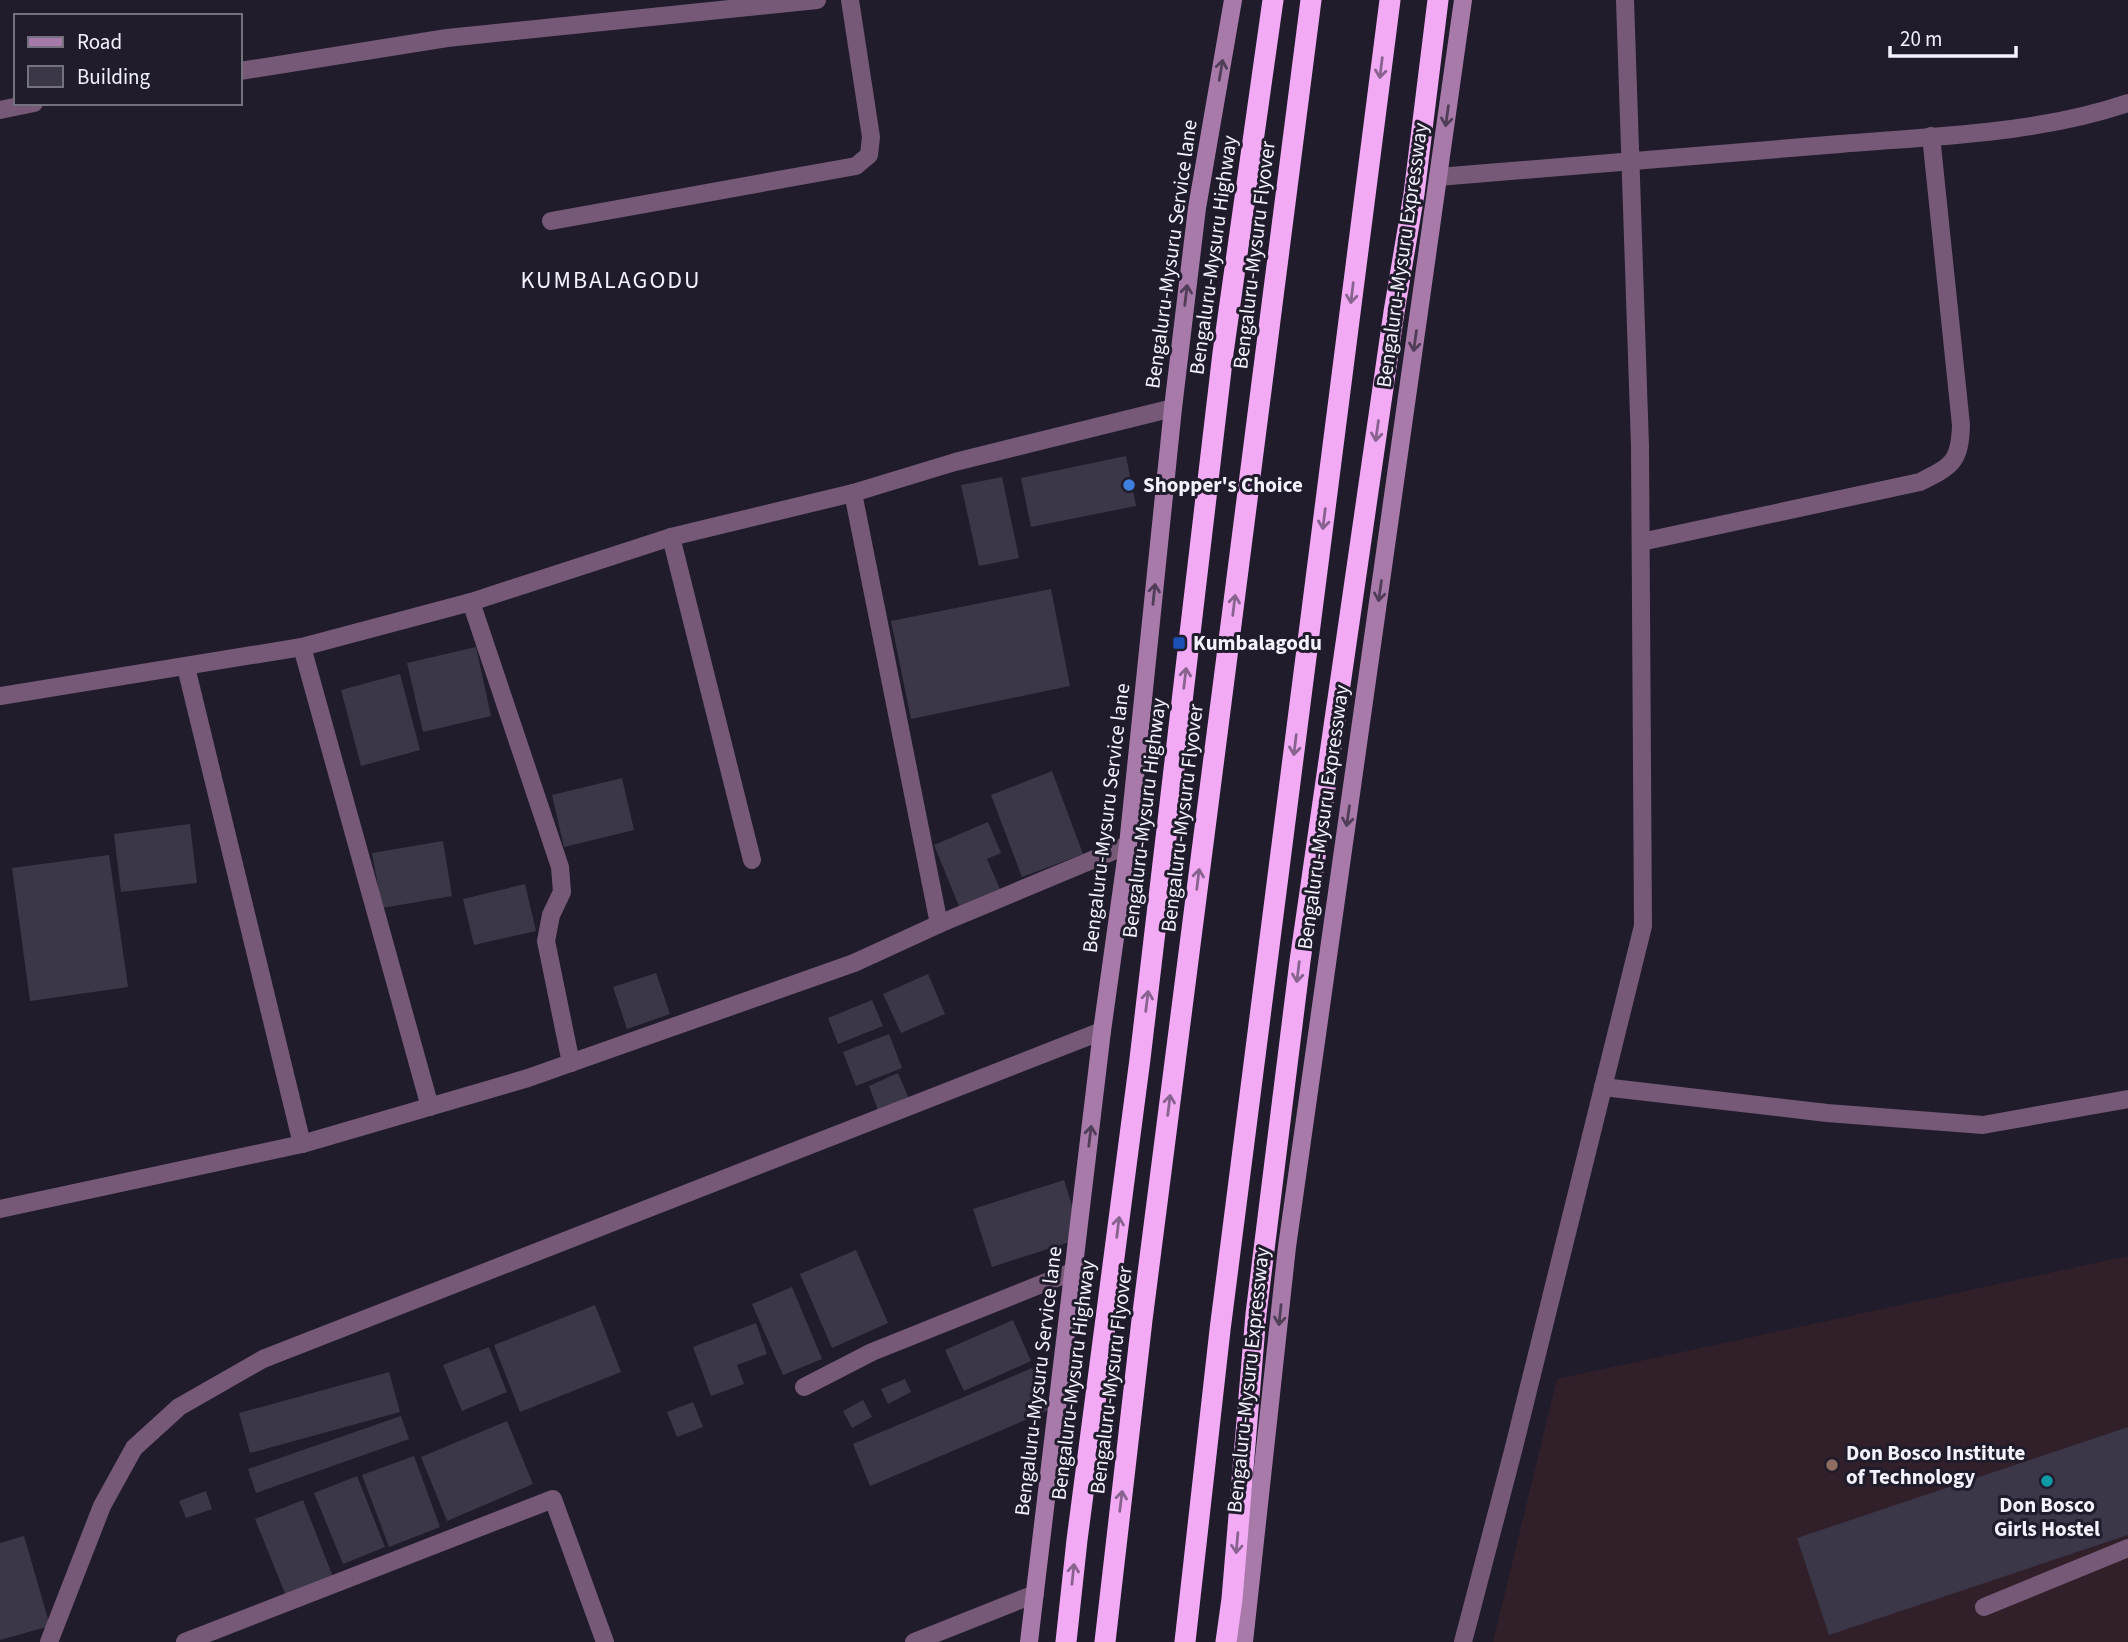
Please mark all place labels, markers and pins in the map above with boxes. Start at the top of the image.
place label: Shopper's Choice [1143,470,1303,500]
marker: Shopper's Choice [1121,477,1137,493]
place label: Kumbalagodu [1193,628,1322,658]
marker: Kumbalagodu [1171,635,1187,651]
place label: Don Bosco Institute of Technology [1846,1438,2026,1492]
marker: Don Bosco Institute of Technology [1824,1457,1840,1473]
marker: Don Bosco Girls Hostel [2039,1473,2055,1489]
place label: Don Bosco Girls Hostel [1994,1490,2100,1544]

